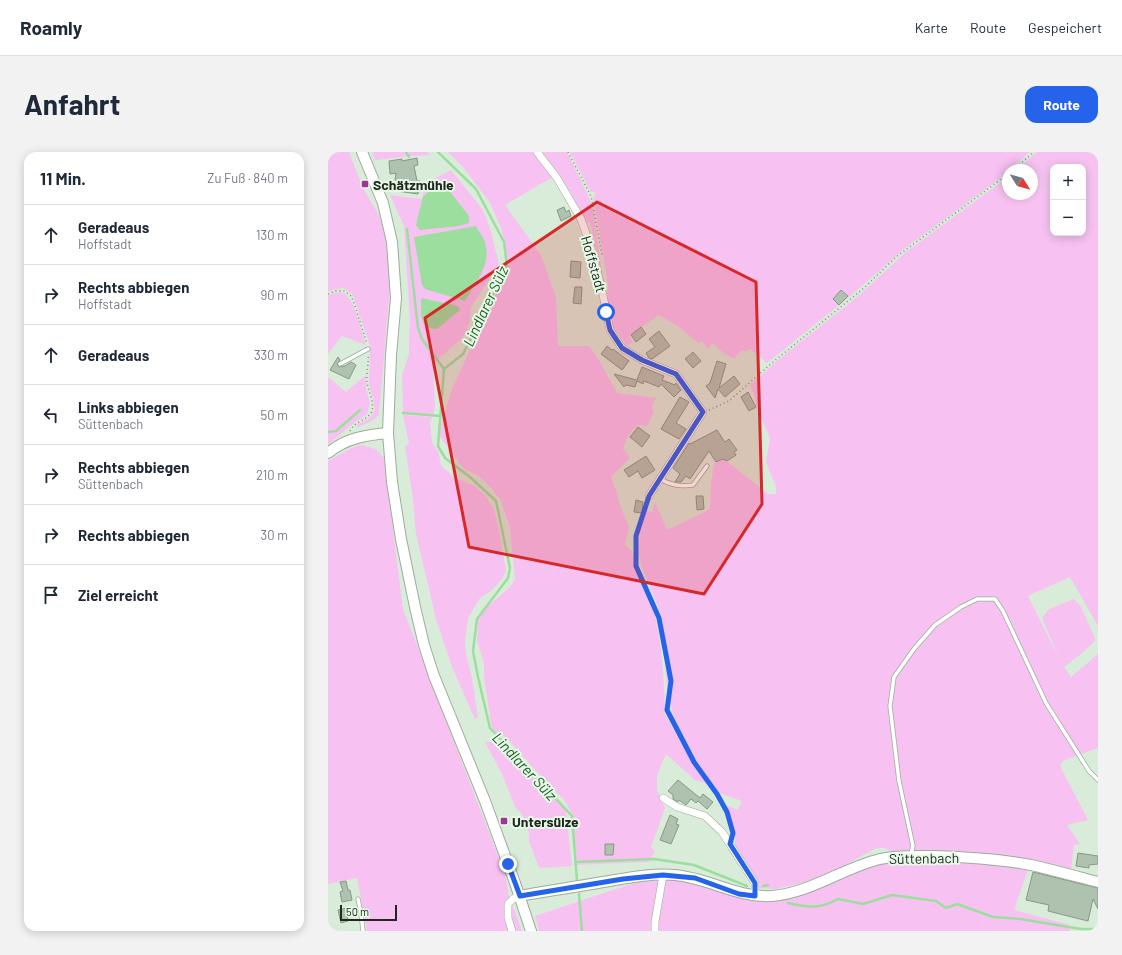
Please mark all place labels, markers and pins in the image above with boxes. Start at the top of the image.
place label: Schätzmühle [373,176,454,193]
marker: Schätzmühle [360,179,370,189]
place label: Untersülze [512,813,579,830]
marker: Untersülze [499,816,509,826]

